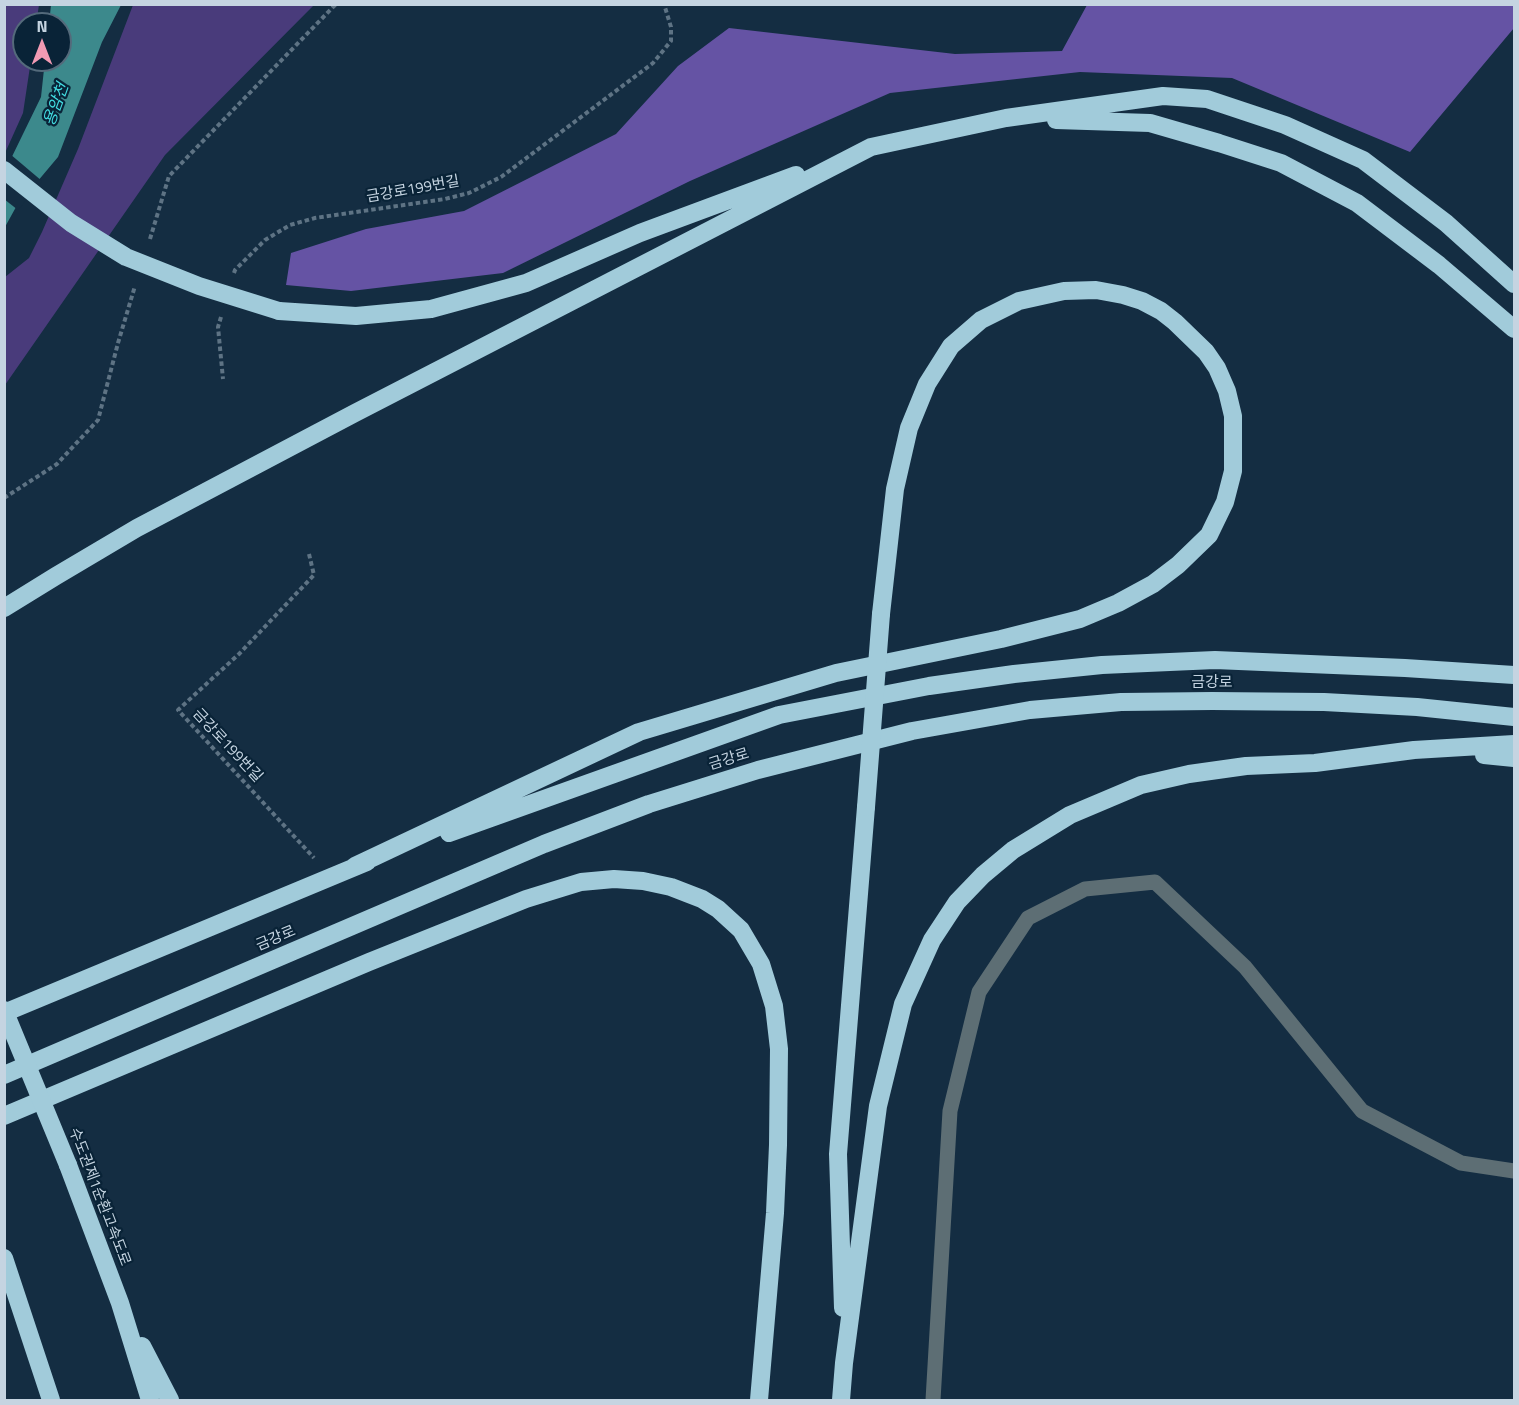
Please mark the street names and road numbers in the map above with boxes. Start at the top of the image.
street label: 금강로199번길 [365,173,461,207]
street label: 금강로 [1191,674,1233,692]
street label: 금강로199번길 [188,705,266,787]
street label: 금강로 [707,745,751,775]
street label: 금강로 [253,923,299,955]
street label: 수도권제1순환고속도로 [64,1125,134,1269]

